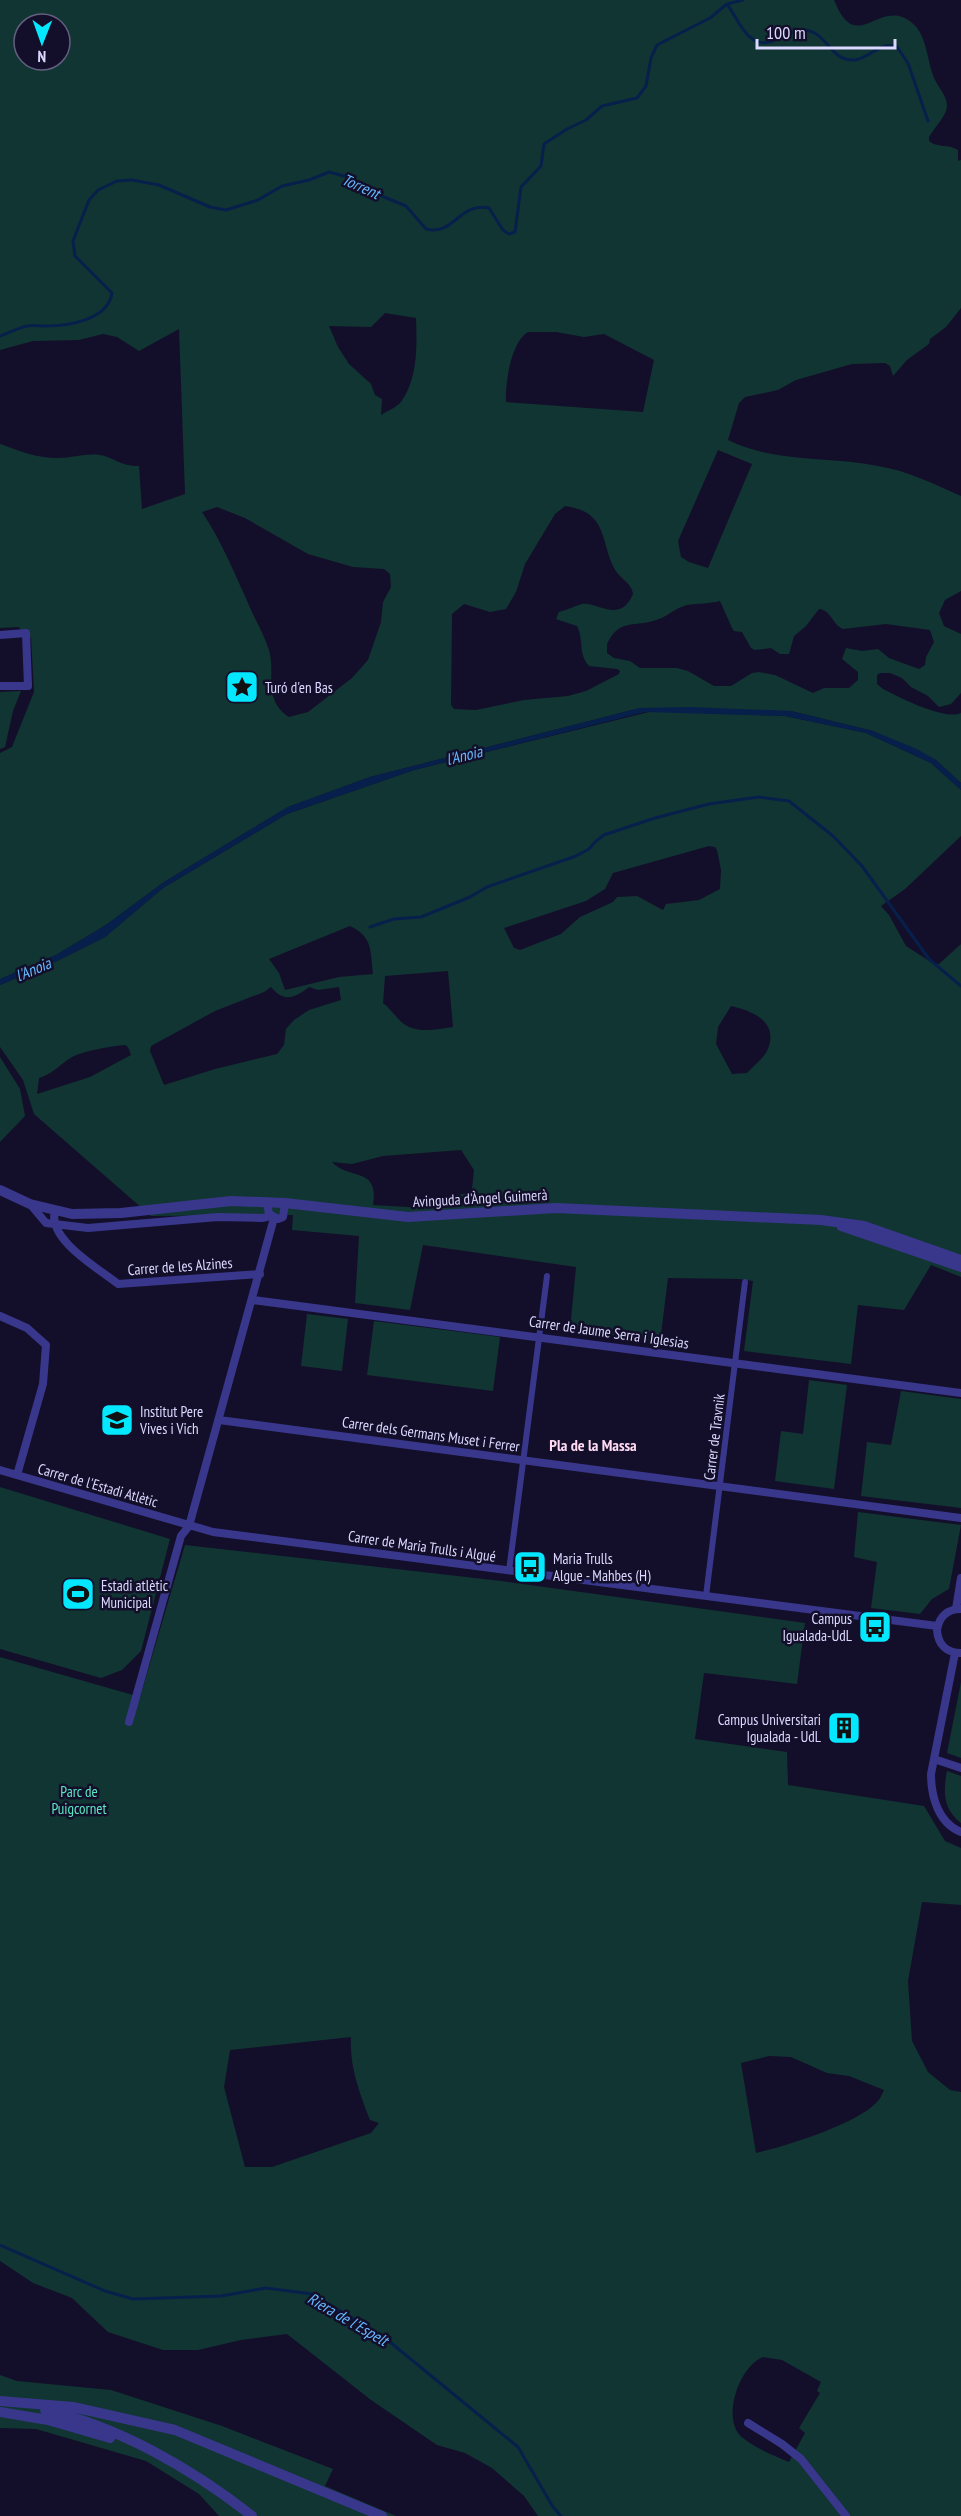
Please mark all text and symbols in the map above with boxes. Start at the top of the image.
north arrow [12,12,72,72]
scale bar [757,12,895,50]
text: 100 m [766,21,806,44]
text: N [37,47,46,67]
water label: Torrent [339,169,384,204]
place icon: Turó d'en Bas [224,669,260,705]
place label: Turó d'en Bas [265,678,333,697]
water label: l'Anoia [444,741,486,769]
water label: l'Anoia [12,952,55,985]
street label: Avinguda d'Àngel Guimerà [412,1185,548,1211]
street label: Carrer de les Alzines [127,1253,233,1279]
street label: Carrer de Jaume Serra i Iglesias [528,1311,690,1353]
street label: Carrer de Travnik [699,1393,729,1481]
school or university icon: Institut Pere Vives i Vich [99,1402,135,1438]
place label: Institut Pere Vives i Vich [139,1402,203,1438]
street label: Carrer dels Germans Muset i Ferrer [341,1412,522,1456]
district label: Pla de la Massa [549,1435,637,1455]
street label: Carrer de l'Estadi Atlètic [36,1459,161,1511]
street label: Carrer de Maria Trulls i Algué [347,1526,497,1566]
bus stop icon: Maria Trulls Algue - Mahbes (H) [512,1549,548,1585]
place label: Maria Trulls Algue - Mahbes (H) [553,1549,651,1585]
sports icon: Estadi atlètic Municipal [60,1576,96,1612]
place label: Estadi atlètic Municipal [101,1576,169,1612]
place label: Campus Igualada-UdL [783,1609,853,1645]
bus stop icon: Campus Igualada-UdL [857,1609,893,1645]
place label: Campus Universitari Igualada - UdL [718,1710,822,1746]
building icon: Campus Universitari Igualada - UdL [826,1710,862,1746]
park label: Parc de Puigcornet [51,1782,107,1818]
water label: Riera de l'Espelt [304,2288,393,2351]

